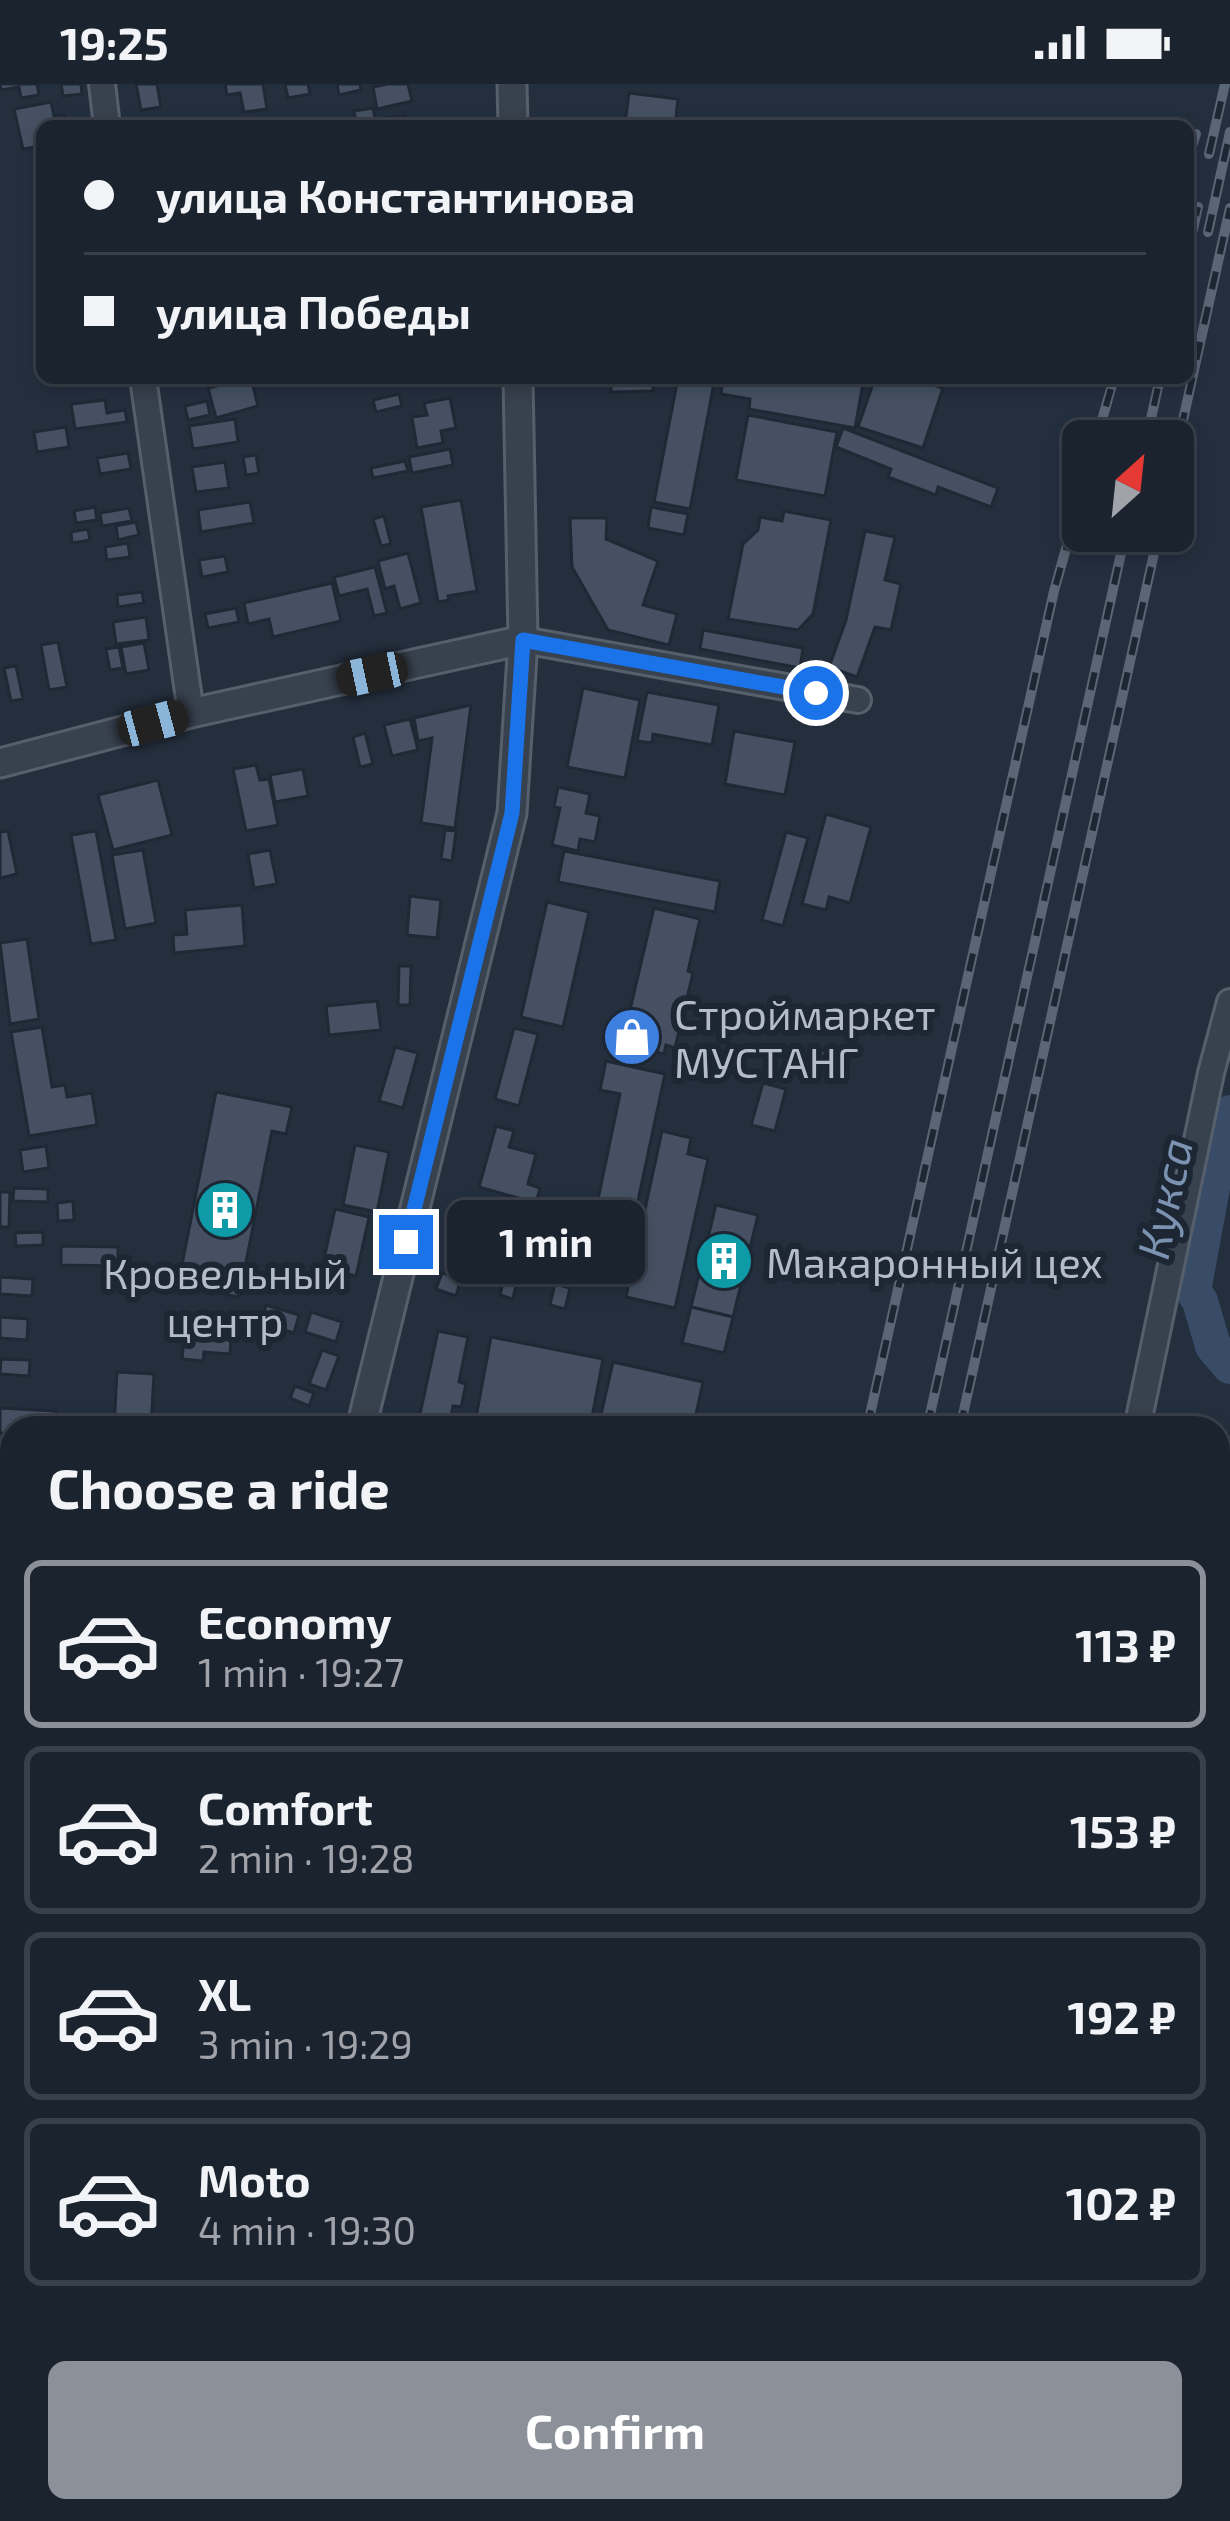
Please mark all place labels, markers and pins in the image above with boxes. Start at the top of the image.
place label: Строймаркет МУСТАНГ [674,988,936,1086]
shop icon: Строймаркет МУСТАНГ [601,1006,663,1068]
building icon: Кровельный центр [194,1179,256,1241]
building icon: Макаронный цех [693,1230,755,1292]
place label: Макаронный цех [766,1236,1103,1286]
place label: Кровельный центр [103,1247,347,1345]

